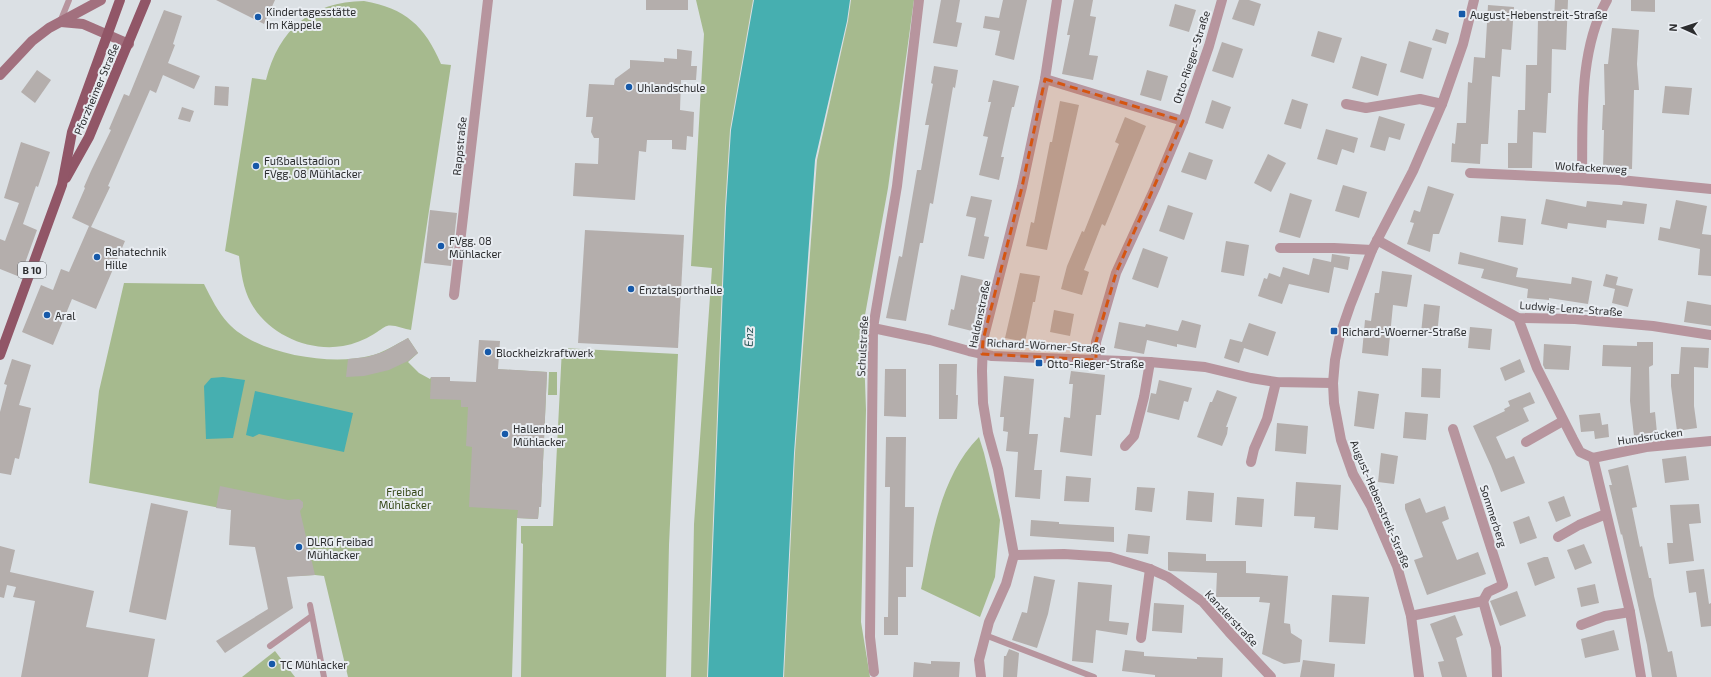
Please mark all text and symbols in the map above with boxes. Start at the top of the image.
place label: Kindertagesstätte Im Käppele [266,5,356,31]
place label: August-Hebenstreit-Straße [1470,8,1608,21]
north arrow [1663,8,1703,48]
street label: Otto-Rieger-Straße [1170,9,1212,105]
marker: August-Hebenstreit-Straße [1457,9,1467,19]
marker: Kindertagesstätte Im Käppele [253,12,263,22]
text: N [1666,23,1679,32]
street label: Pforzheimer Straße [71,41,121,137]
place label: Uhlandschule [637,81,706,94]
marker: Uhlandschule [624,82,634,92]
street label: Rappstraße [449,116,469,176]
place label: Fußballstadion FVgg. 08 Mühlacker [264,154,363,180]
street label: Wolfackerweg [1555,159,1627,175]
marker: Fußballstadion FVgg. 08 Mühlacker [251,161,261,171]
place label: FVgg. 08 Mühlacker [449,234,502,260]
marker: FVgg. 08 Mühlacker [436,241,446,251]
place label: Rehatechnik Hille [105,245,167,271]
marker: Rehatechnik Hille [92,252,102,262]
road number: B 10 [18,262,46,278]
street label: Haldenstraße [965,279,993,349]
place label: Enztalsporthalle [639,283,722,296]
marker: Enztalsporthalle [626,284,636,294]
street label: Ludwig-Lenz-Straße [1519,298,1623,318]
place label: Aral [55,309,76,322]
marker: Aral [42,310,52,320]
street label: Schulstraße [854,315,870,377]
place label: Richard-Woerner-Straße [1342,325,1467,338]
marker: Richard-Woerner-Straße [1329,326,1339,336]
water label: Enz [741,327,755,347]
street label: Richard-Wörner-Straße [986,335,1106,355]
place label: Blockheizkraftwerk [496,346,594,359]
marker: Blockheizkraftwerk [483,347,493,357]
place label: Otto-Rieger-Straße [1047,357,1144,370]
marker: Otto-Rieger-Straße [1034,358,1044,368]
place label: Hallenbad Mühlacker [513,422,566,448]
street label: Hundsrücken [1617,425,1683,447]
marker: Hallenbad Mühlacker [500,429,510,439]
street label: August-Hebenstreit-Straße [1348,438,1414,570]
street label: Sommerberg [1478,483,1510,549]
park label: Freibad Mühlacker [379,485,432,511]
place label: DLRG Freibad Mühlacker [307,535,373,561]
marker: DLRG Freibad Mühlacker [294,542,304,552]
street label: Kanzlerstraße [1203,587,1261,649]
place label: TC Mühlacker [280,658,348,671]
marker: TC Mühlacker [267,659,277,669]

